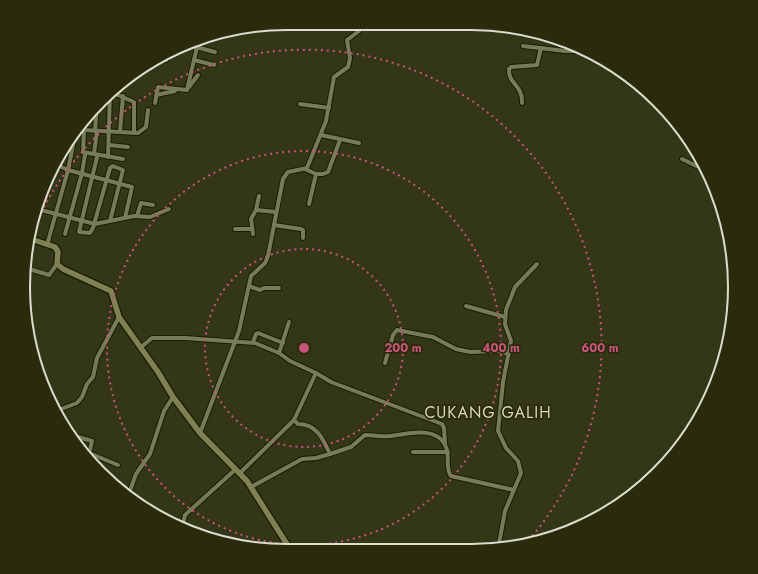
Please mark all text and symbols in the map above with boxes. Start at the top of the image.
text: 200 m [384,339,422,357]
text: 400 m [482,339,520,357]
text: 600 m [581,339,619,357]
centre of rings [297,341,311,355]
district label: CUKANG GALIH [424,401,552,424]

